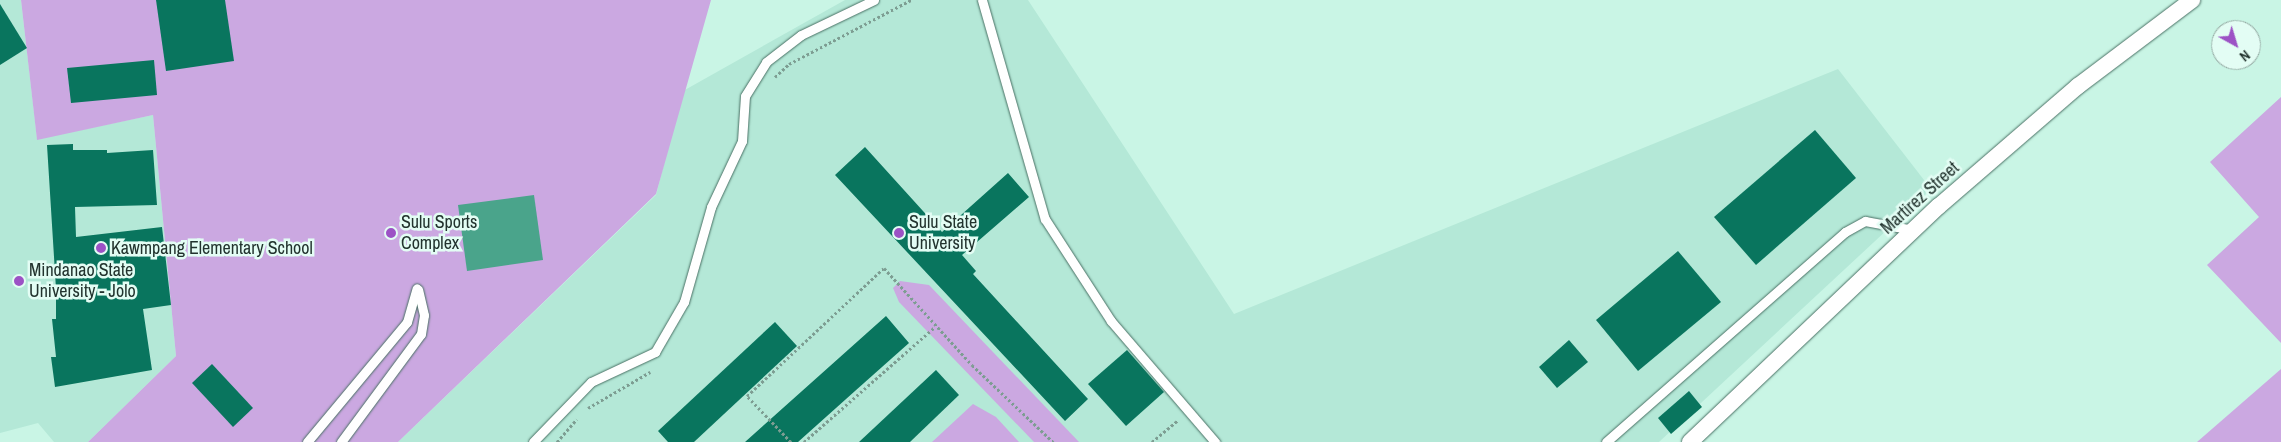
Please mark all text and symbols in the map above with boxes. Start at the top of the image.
north arrow [2211,20,2261,70]
text: N [2236,46,2254,65]
street label: Martirez Street [1877,157,1963,239]
place label: Sulu Sports Complex [401,212,477,254]
place label: Sulu State University [909,212,977,254]
marker: Sulu Sports Complex [385,227,397,239]
marker: Sulu State University [893,227,905,239]
place label: Kawmpang Elementary School [111,237,313,259]
marker: Kawmpang Elementary School [95,242,107,254]
place label: Mindanao State University - Jolo [29,260,136,302]
marker: Mindanao State University - Jolo [13,275,25,287]

